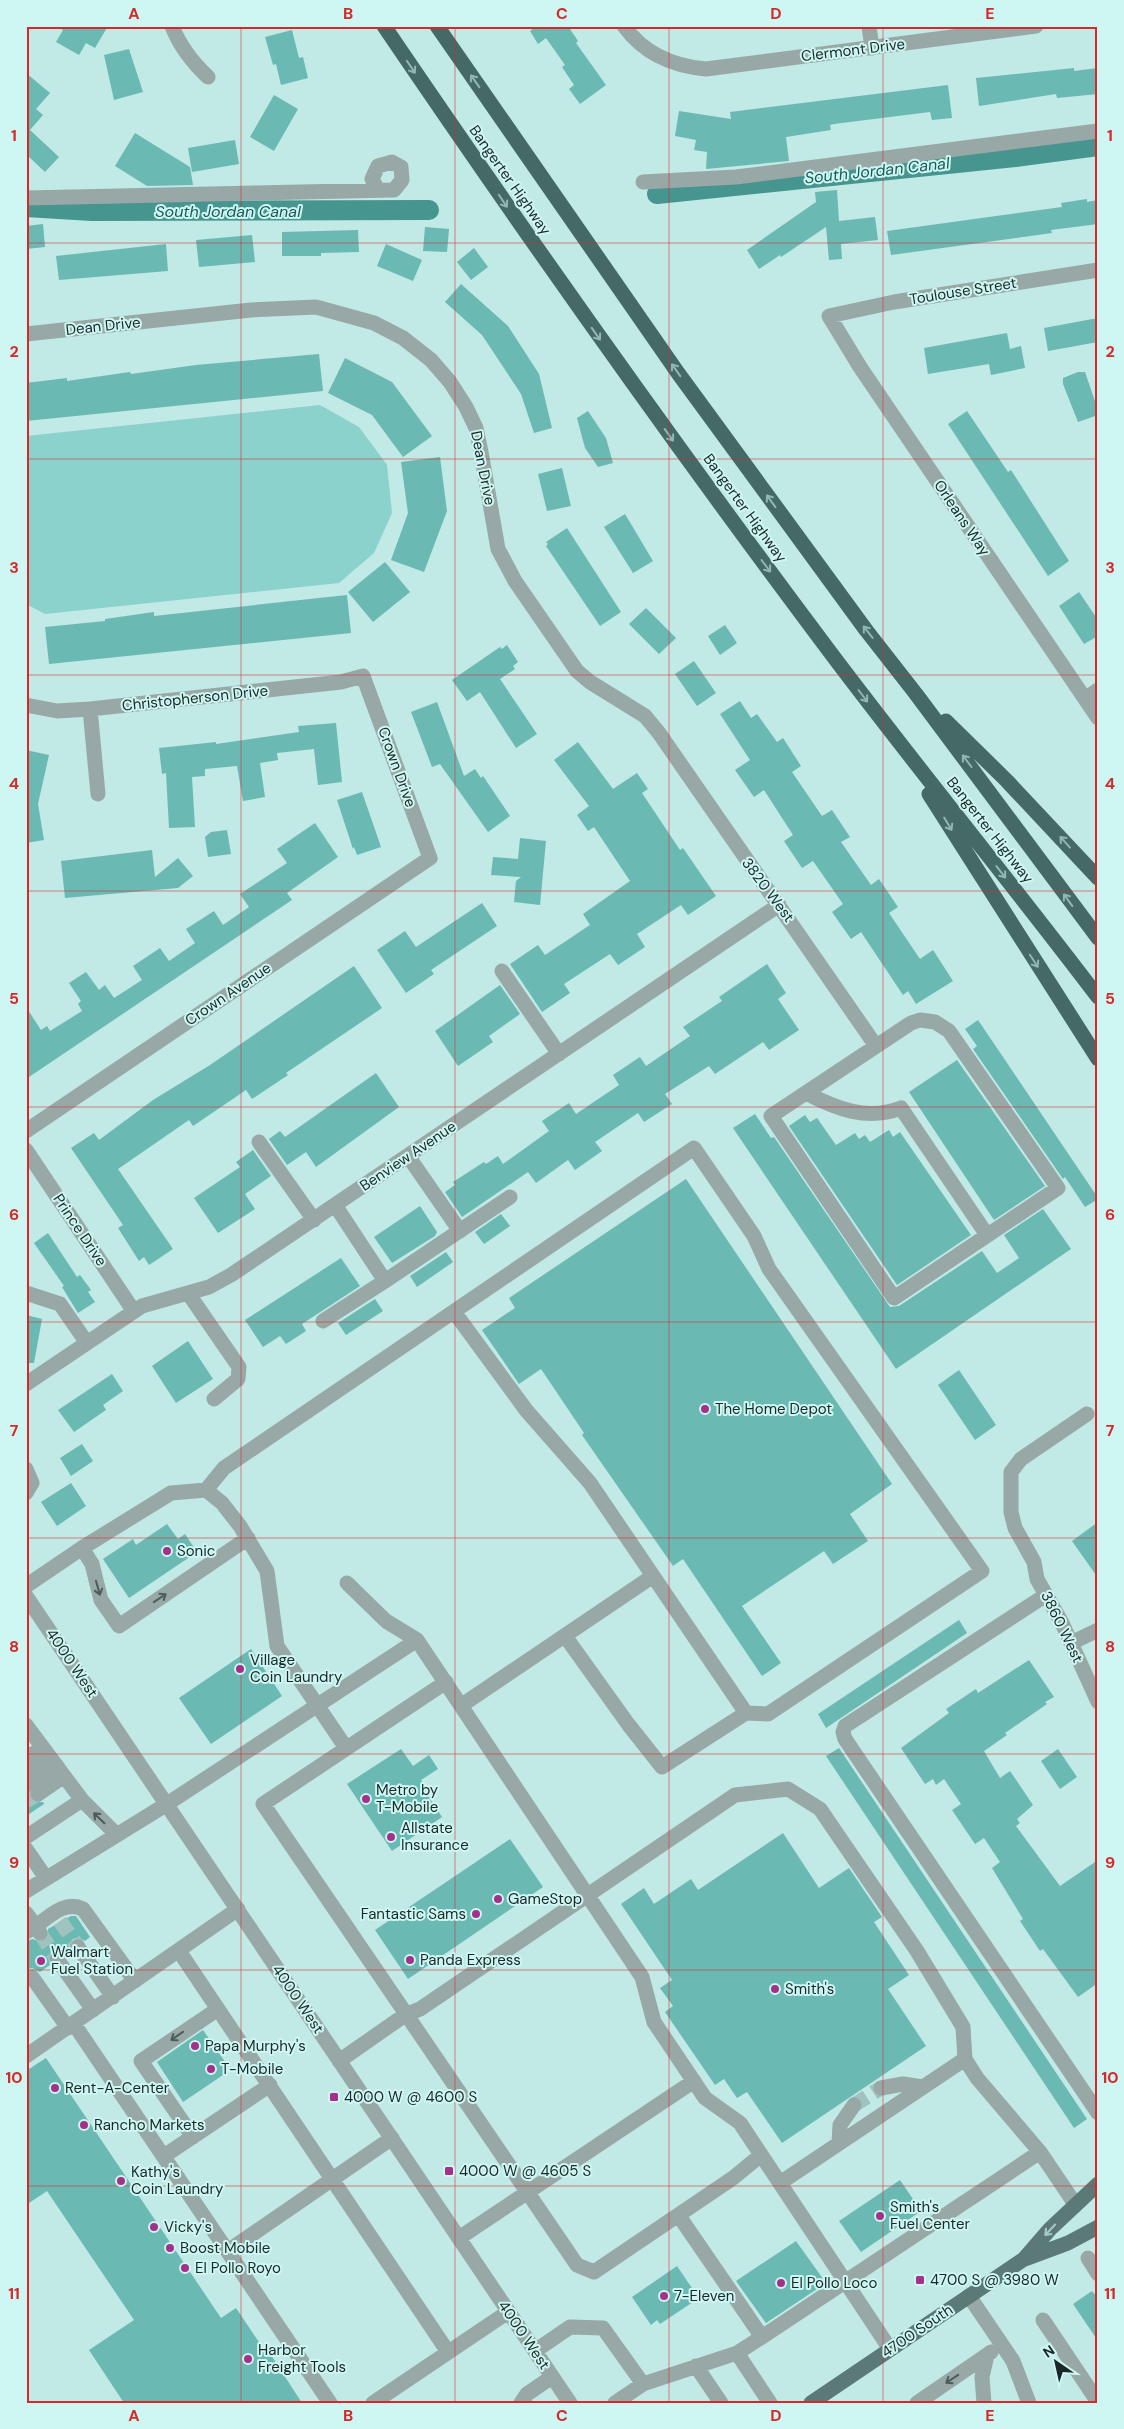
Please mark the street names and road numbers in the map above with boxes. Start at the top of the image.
street label: Clermont Drive [800,34,906,66]
street label: Bangerter Highway [465,121,556,239]
street label: Toulouse Street [908,273,1018,309]
street label: Dean Drive [65,312,141,340]
street label: Dean Drive [466,429,500,507]
street label: Bangerter Highway [699,450,792,567]
street label: Orleans Way [929,476,995,560]
street label: Christopherson Drive [121,680,269,716]
street label: Crown Drive [373,724,421,810]
street label: Bangerter Highway [942,773,1038,888]
street label: 3820 West [737,854,799,926]
street label: Crown Avenue [181,958,275,1030]
street label: Benview Avenue [356,1116,460,1196]
street label: Prince Drive [48,1190,112,1270]
street label: 3860 West [1036,1588,1088,1666]
street label: 4000 West [42,1625,103,1702]
street label: 4000 West [268,1961,329,2038]
street label: 4000 West [494,2297,555,2374]
street label: 4700 South [877,2300,957,2362]

